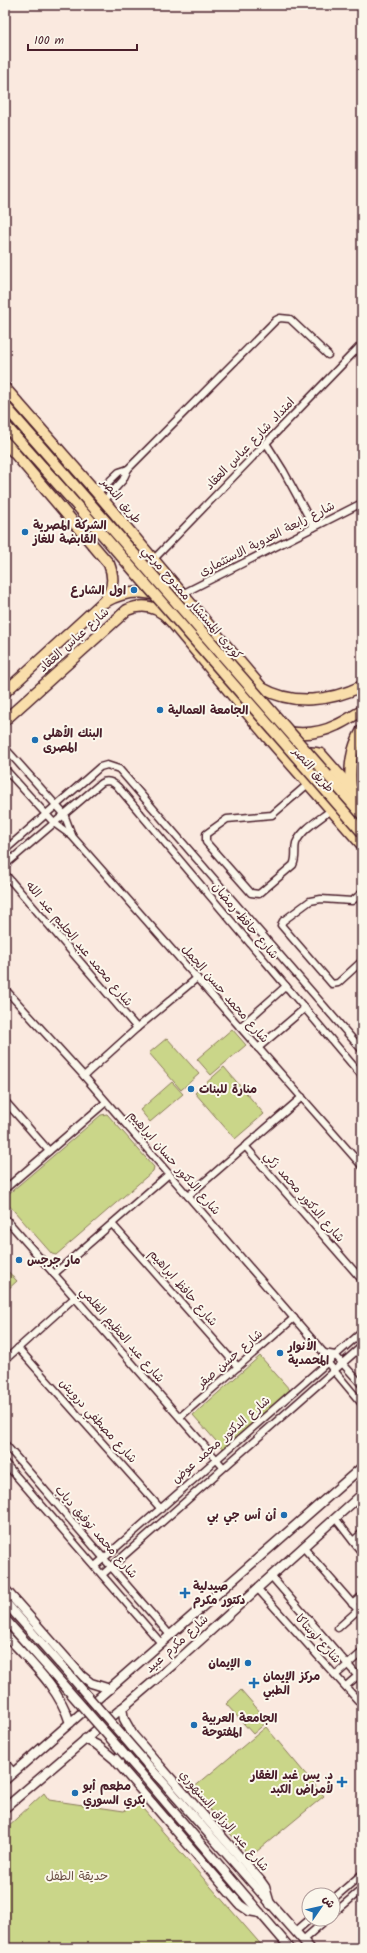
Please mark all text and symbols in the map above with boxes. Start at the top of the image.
scale bar [28,26,137,52]
text: 100 m [34,31,65,50]
street label: امتداد شارع عباس العقاد [201,393,299,495]
street label: طريق النصر [95,473,146,528]
street label: شارع رابعة العدوية الاستثمارى [196,496,338,582]
place label: الشركة المصرية القابضة للغاز [32,516,107,549]
marker: الشركة المصرية القابضة للغاز [20,527,30,537]
street label: كوبرى المستشار ممدوح مرعي [136,542,247,665]
place label: اول الشارع [71,581,126,600]
marker: اول الشارع [129,585,139,595]
street label: شارع عباس العقاد [34,603,114,677]
place label: الجامعة العمالية [168,701,248,720]
marker: الجامعة العمالية [155,705,165,715]
place label: البنك الأهلى المصرى [43,724,102,757]
marker: البنك الأهلى المصرى [30,735,40,745]
street label: طريق النصر [287,742,338,797]
street label: شارع محمد عبد الحليم عبد الله [21,877,137,1011]
street label: شارع حافظ رمضان [207,878,283,964]
street label: شارع محمد حسن الجمل [177,940,273,1048]
place label: منارة للبنات [199,1080,257,1099]
marker: منارة للبنات [186,1084,196,1094]
street label: شارع الدكتور حسان ابراهيم [123,1106,225,1220]
street label: شارع الدكتور محمد زكي [258,1147,349,1247]
street label: شارع حافظ ابراهيم [144,1245,222,1331]
place label: مار جرجس [27,1251,81,1270]
marker: مار جرجس [14,1255,24,1265]
street label: شارع عبد العظيم الغلمي [74,1283,169,1388]
street label: شارع حسن صقر [192,1325,267,1394]
place label: الأنوار المحمدية [287,1337,329,1370]
marker: الأنوار المحمدية [275,1348,285,1358]
street label: شارع مصطفي درويش [54,1374,141,1468]
street label: شارع الدكتور محمد عوض [167,1392,275,1488]
street label: شارع محمد توفيق دياب [50,1481,142,1583]
place label: أن أس جي بي [207,1506,277,1526]
marker: أن أس جي بي [279,1510,289,1520]
place label: صيدلية دكتور مكرم [193,1577,246,1610]
marker: صيدلية دكتور مكرم [180,1588,190,1598]
street label: شارع مكرم عبيد [141,1610,213,1678]
street label: شارع لوساكا [291,1610,345,1668]
place label: الإيمان [208,1654,240,1673]
marker: الإيمان [243,1658,253,1668]
place label: مركز الإيمان الطبي [263,1667,320,1701]
marker: مركز الإيمان الطبي [248,1677,260,1689]
place label: الجامعة العربية المفتوحة [202,1709,277,1742]
marker: الجامعة العربية المفتوحة [189,1720,199,1730]
street label: شارع عبد الرزاق السنهوري [174,1766,274,1876]
place label: د. يس غبد الغقار لأمراض الكبد [250,1766,333,1799]
marker: د. يس غبد الغقار لأمراض الكبد [336,1776,348,1788]
place label: مطعم أبو بكري السوري [82,1777,145,1810]
marker: مطعم أبو بكري السوري [70,1788,80,1798]
park label: حديقة الطفل [46,1867,108,1886]
north arrow [301,1887,341,1927]
text: ش [318,1892,339,1912]

